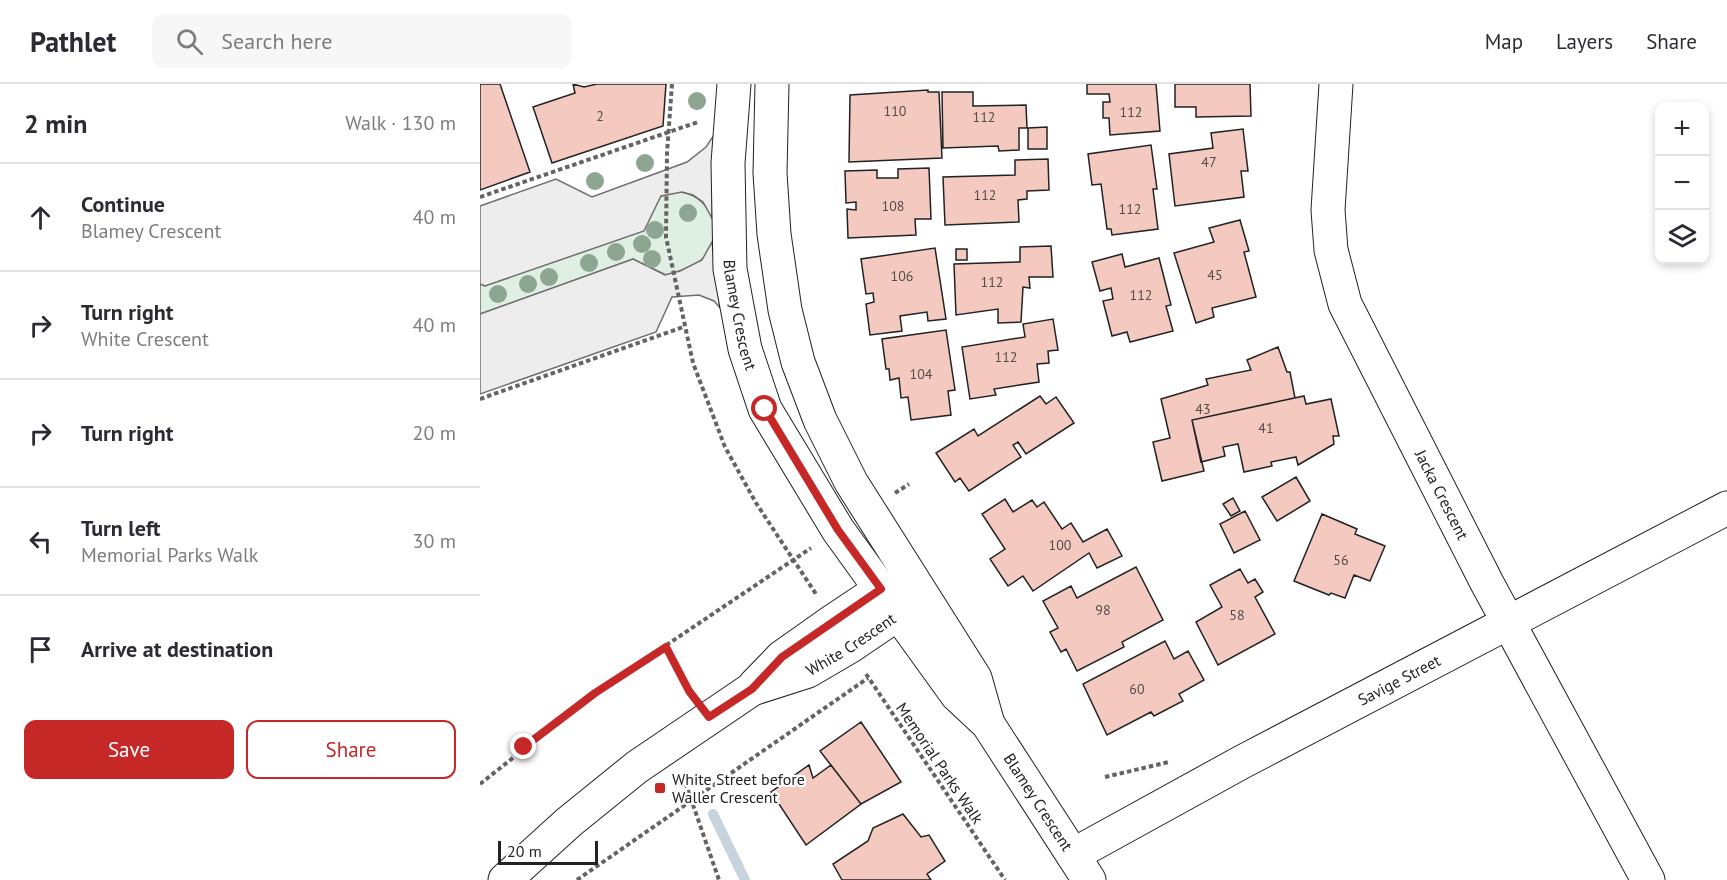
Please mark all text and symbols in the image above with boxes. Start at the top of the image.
search box [152,14,572,68]
text: Pathlet [30,23,116,60]
icon: search [173,25,206,58]
text: Search here [221,27,332,55]
text: Map [1485,28,1523,55]
text: Layers [1556,28,1613,55]
text: Share [1646,28,1697,55]
house number: 110 [884,102,907,120]
map controls [1655,102,1709,264]
button: + [1655,102,1709,156]
house number: 112 [1120,103,1142,121]
text: 2 min [24,107,87,140]
house number: 2 [596,107,604,125]
house number: 112 [973,108,995,126]
text: Walk · 130 m [345,110,456,136]
house number: 47 [1201,153,1217,171]
button: − [1655,156,1709,210]
house number: 112 [974,186,996,204]
text: Continue [81,190,165,218]
house number: 108 [882,197,904,215]
house number: 112 [1119,200,1141,218]
icon: ahead [24,201,57,234]
text: 40 m [413,204,456,230]
button: layers [1655,210,1709,264]
text: Blamey Crescent [81,218,221,244]
street label: Blamey Crescent [720,259,761,373]
house number: 45 [1207,266,1223,284]
house number: 106 [891,267,913,285]
house number: 112 [981,273,1003,291]
house number: 112 [1130,286,1152,304]
text: Turn right [81,298,173,326]
icon: right [24,309,57,342]
text: 40 m [413,312,456,338]
text: White Crescent [81,326,209,352]
house number: 112 [995,348,1017,366]
house number: 104 [910,365,933,383]
route start [751,395,777,421]
house number: 43 [1195,400,1211,418]
icon: right [24,417,57,450]
text: Turn right [81,419,173,447]
house number: 41 [1258,419,1274,437]
text: 20 m [413,420,456,446]
street label: Jacka Crescent [1410,445,1473,543]
text: Turn left [81,514,161,542]
icon: left [24,525,57,558]
text: 30 m [413,528,456,554]
house number: 100 [1049,536,1072,554]
text: Memorial Parks Walk [81,542,258,568]
house number: 56 [1333,551,1349,569]
house number: 98 [1095,601,1111,619]
house number: 58 [1229,606,1245,624]
street label: White Crescent [802,608,900,680]
icon: arrive [24,633,57,666]
text: Arrive at destination [81,635,273,663]
street label: Savige Street [1354,650,1444,710]
house number: 60 [1129,680,1145,698]
street label: Memorial Parks Walk [892,699,988,828]
button: Save [24,720,234,779]
button: Share [246,720,456,779]
route end [510,733,536,759]
street label: Blamey Crescent [1000,749,1078,855]
place label: White Street before Waller Crescent [672,769,805,807]
marker: White Street before Waller Crescent [653,781,667,795]
scale bar [498,838,598,866]
text: 20 m [507,841,542,861]

